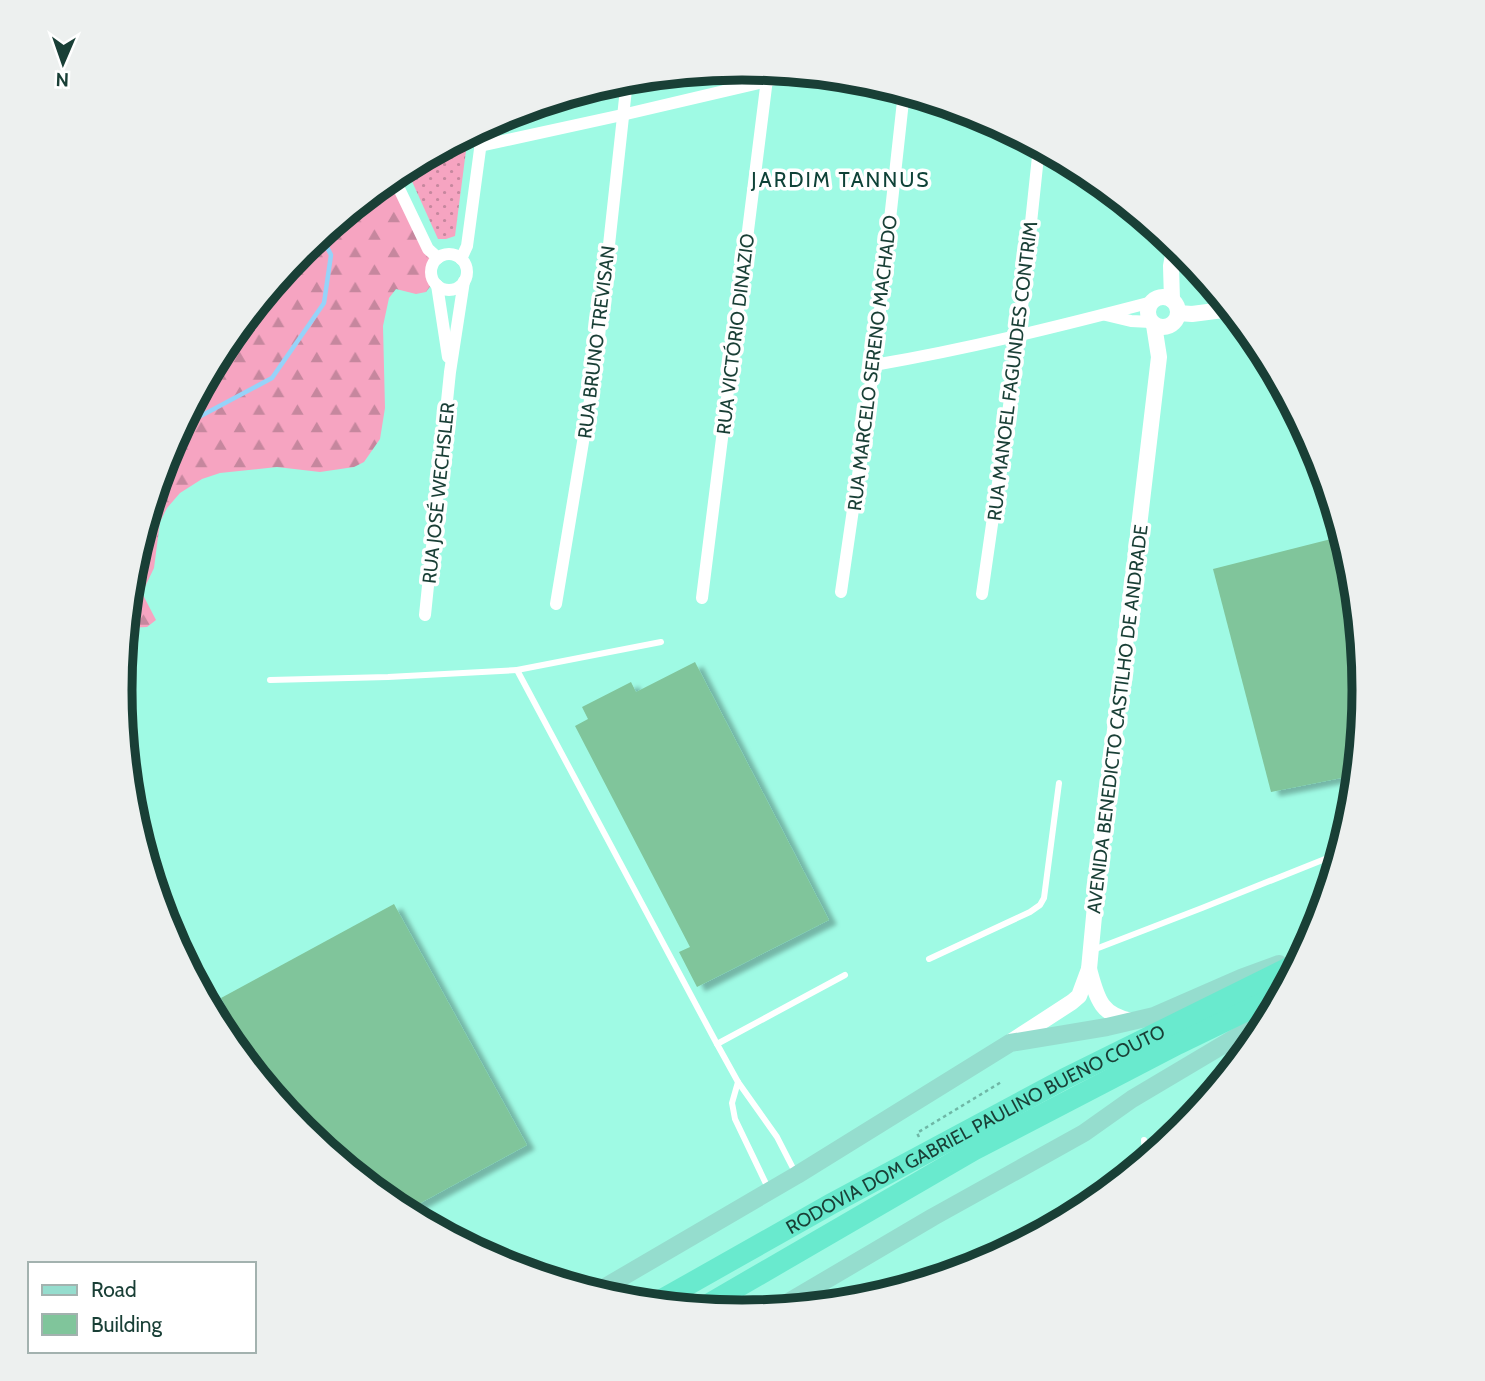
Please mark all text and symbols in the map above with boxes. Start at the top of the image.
north arrow [28,28,98,98]
text: N [55,68,70,91]
district label: JARDIM TANNUS [750,167,931,192]
street label: RUA MARCELO SERENO MACHADO [843,214,902,512]
street label: RUA MANOEL FAGUNDES CONTRIM [983,220,1042,522]
street label: RUA VICTÓRIO DINAZIO [711,232,759,436]
street label: RUA BRUNO TREVISAN [573,244,620,440]
street label: RUA JOSÉ WECHSLER [417,401,460,585]
street label: AVENIDA BENEDICTO CASTILHO DE ANDRADE [1082,523,1153,915]
street label: RODOVIA DOM GABRIEL PAULINO BUENO COUTO [782,1020,1169,1239]
legend [28,1262,256,1353]
text: Road [91,1277,137,1302]
text: Building [91,1312,163,1337]

